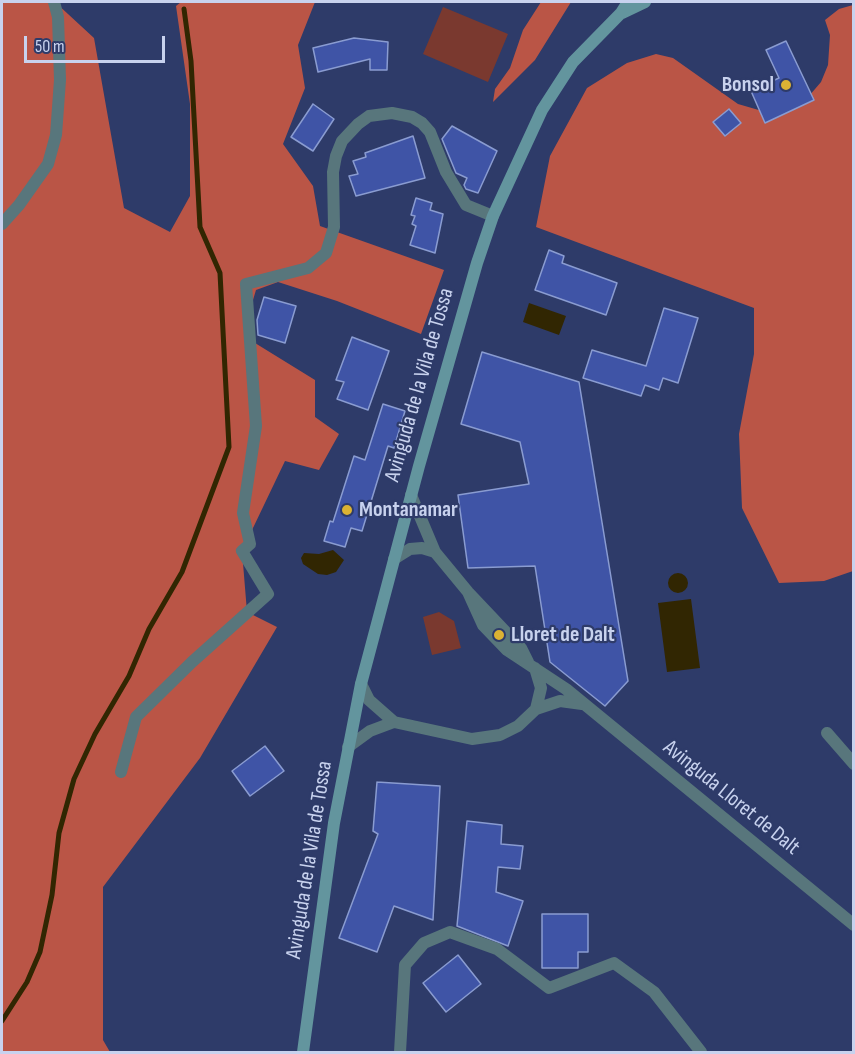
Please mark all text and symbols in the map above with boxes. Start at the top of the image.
scale bar [27,24,168,62]
text: 50 m [35,36,65,57]
place label: Bonsol [722,72,774,98]
marker: Bonsol [779,78,793,92]
street label: Avinguda de la Vila de Tossa [380,285,460,485]
place label: Montanamar [359,497,458,523]
marker: Montanamar [340,503,354,517]
place label: Lloret de Dalt [511,622,615,648]
marker: Lloret de Dalt [492,628,506,642]
street label: Avinguda Lloret de Dalt [657,735,805,861]
street label: Avinguda de la Vila de Tossa [281,759,339,961]

